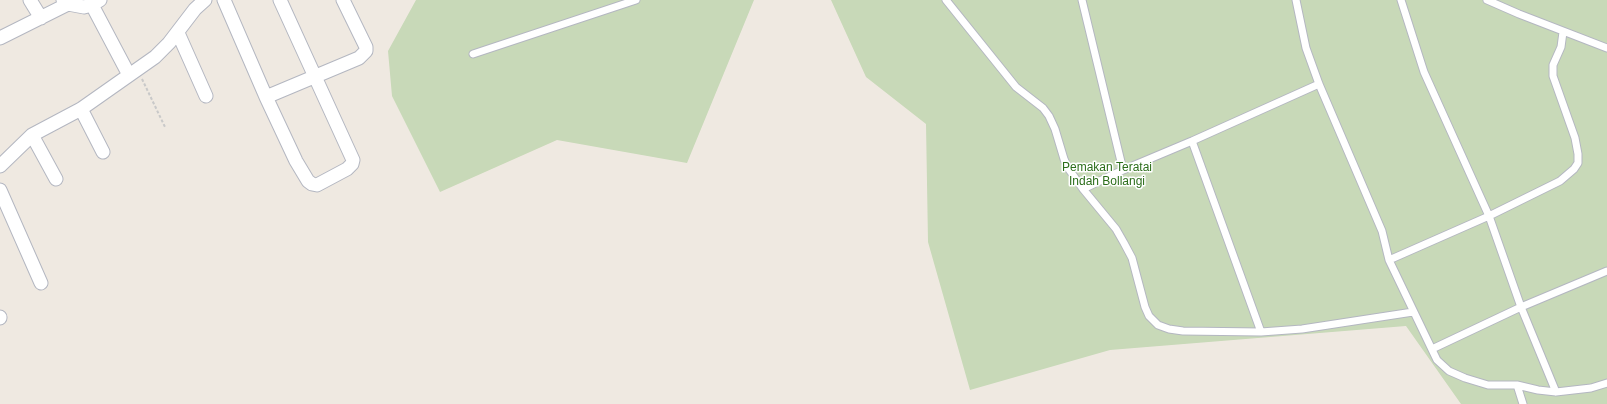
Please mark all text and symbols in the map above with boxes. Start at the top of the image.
park label: Pemakan Teratai Indah Bollangi [1062,161,1152,189]

